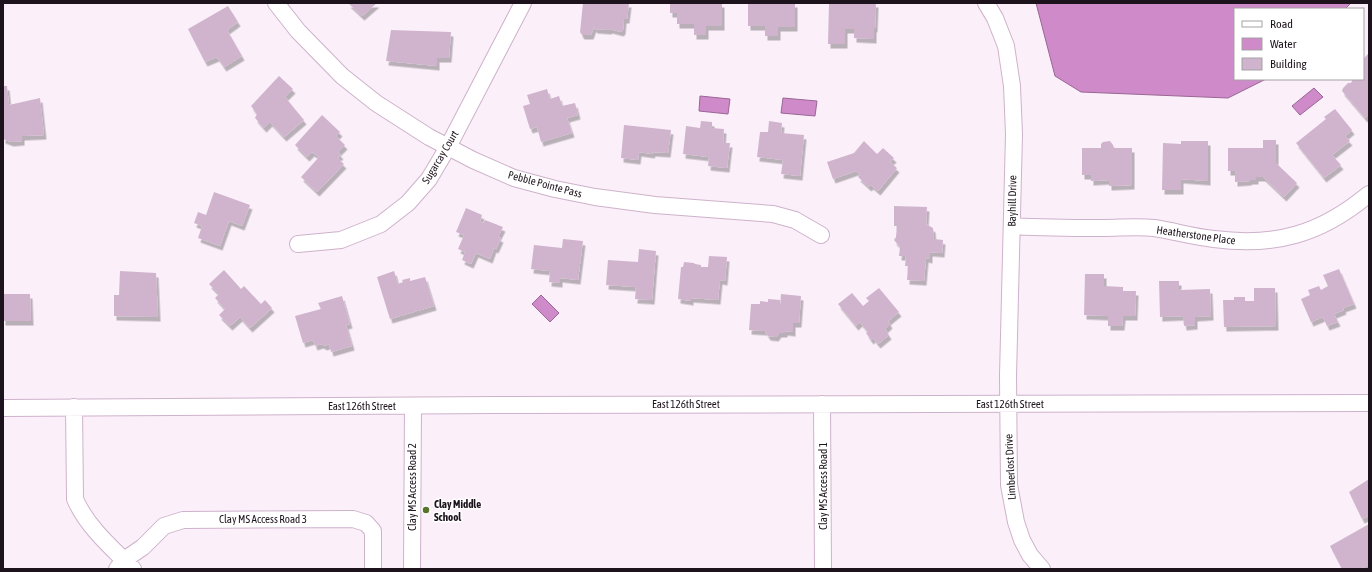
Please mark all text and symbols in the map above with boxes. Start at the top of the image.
legend [1234,8,1364,80]
text: Road [1270,17,1293,31]
text: Water [1270,37,1297,51]
text: Building [1270,57,1308,71]
street label: Sugarcay Court [419,128,461,186]
street label: Pebble Pointe Pass [507,168,583,200]
street label: Bayhill Drive [1006,175,1018,227]
street label: Heatherstone Place [1156,224,1236,246]
street label: East 126th Street [652,398,720,410]
street label: East 126th Street [976,398,1044,410]
street label: East 126th Street [328,400,396,412]
street label: Limberlost Drive [1002,434,1018,500]
street label: Clay MS Access Road 1 [817,442,829,530]
street label: Clay MS Access Road 2 [406,443,418,531]
place label: Clay Middle School [434,498,481,523]
marker: Clay Middle School [421,505,431,515]
street label: Clay MS Access Road 3 [219,513,307,525]

